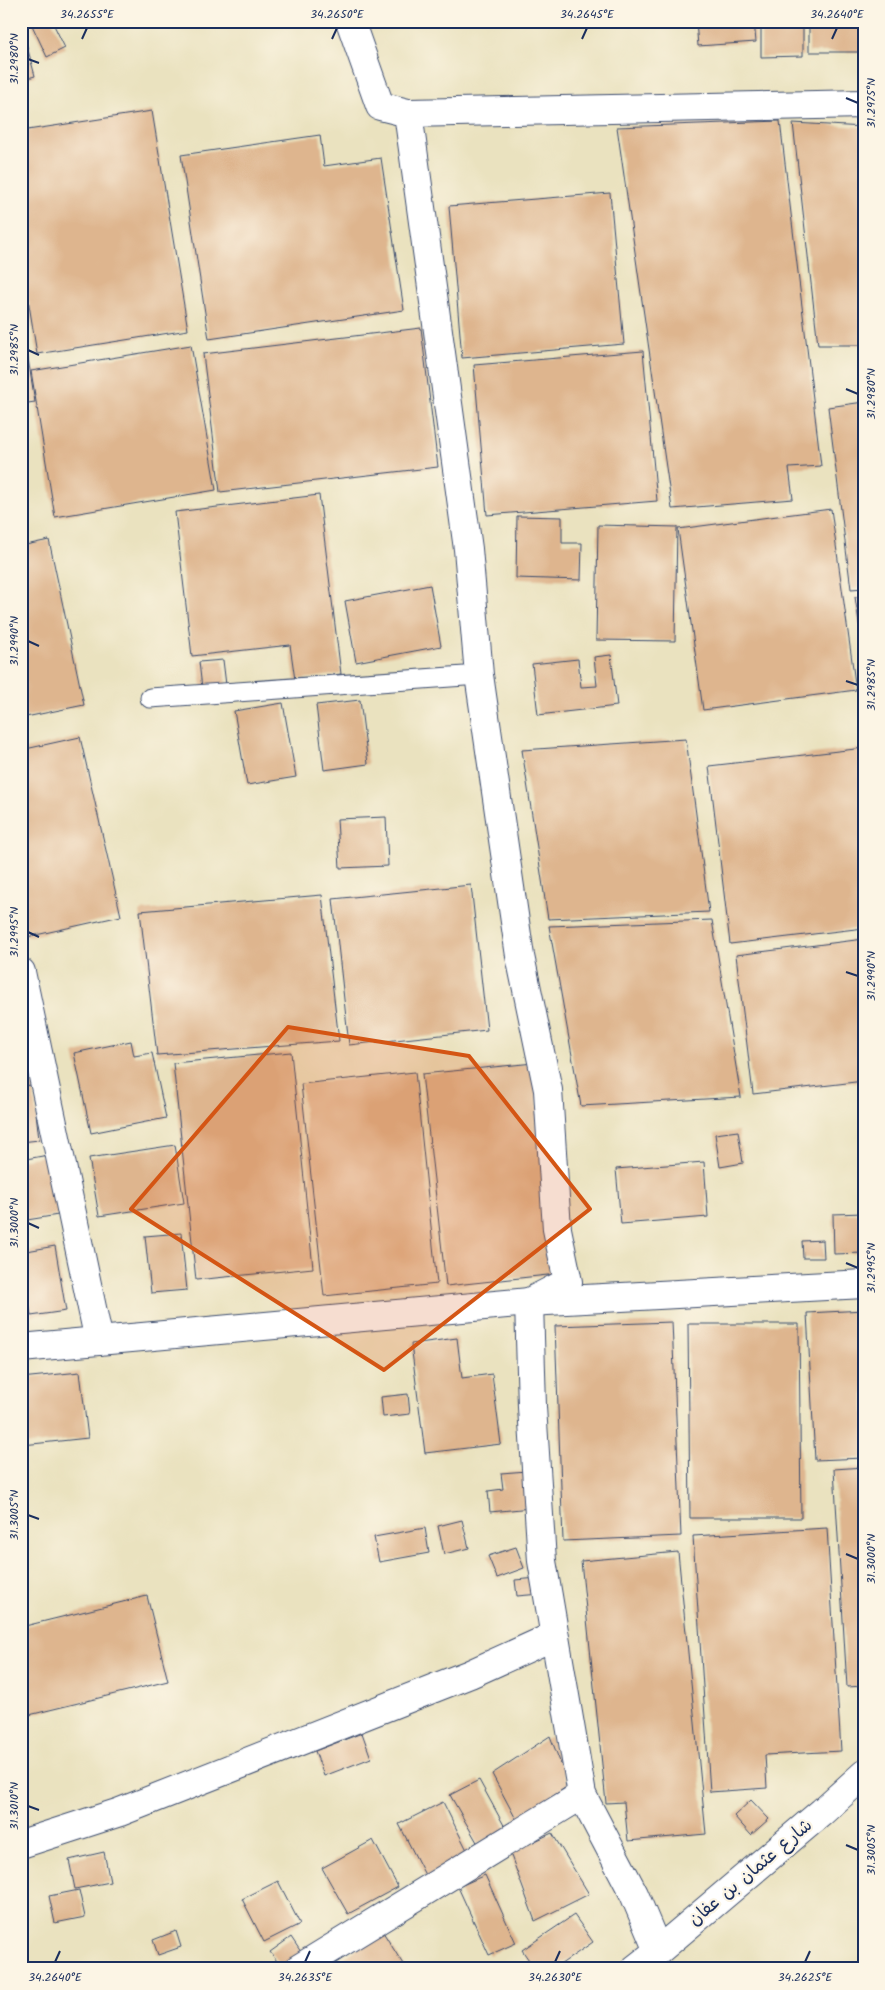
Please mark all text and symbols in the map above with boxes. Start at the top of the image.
text: 34.2655°E [60,5,115,24]
text: 34.2650°E [310,5,365,24]
text: 34.2645°E [560,5,615,24]
text: 34.2640°E [810,5,865,24]
text: 31.2980°N [5,33,24,85]
text: 31.2975°N [862,78,881,128]
text: 31.2985°N [5,324,24,376]
text: 31.2980°N [862,368,881,420]
text: 31.2990°N [5,616,24,666]
text: 31.2985°N [862,659,881,711]
text: 31.2995°N [5,907,24,957]
text: 31.2990°N [862,951,881,1001]
text: 31.3000°N [5,1198,24,1248]
text: 31.2995°N [862,1243,881,1293]
text: 31.3005°N [5,1490,24,1540]
text: 31.3000°N [862,1534,881,1584]
text: 31.3010°N [5,1782,24,1830]
street label: شارع عثمان بن عفان [682,1812,820,1934]
text: 31.3005°N [862,1825,881,1875]
text: 34.2640°E [28,1968,83,1987]
text: 34.2635°E [278,1968,333,1987]
text: 34.2630°E [528,1968,583,1987]
text: 34.2625°E [778,1968,833,1987]

